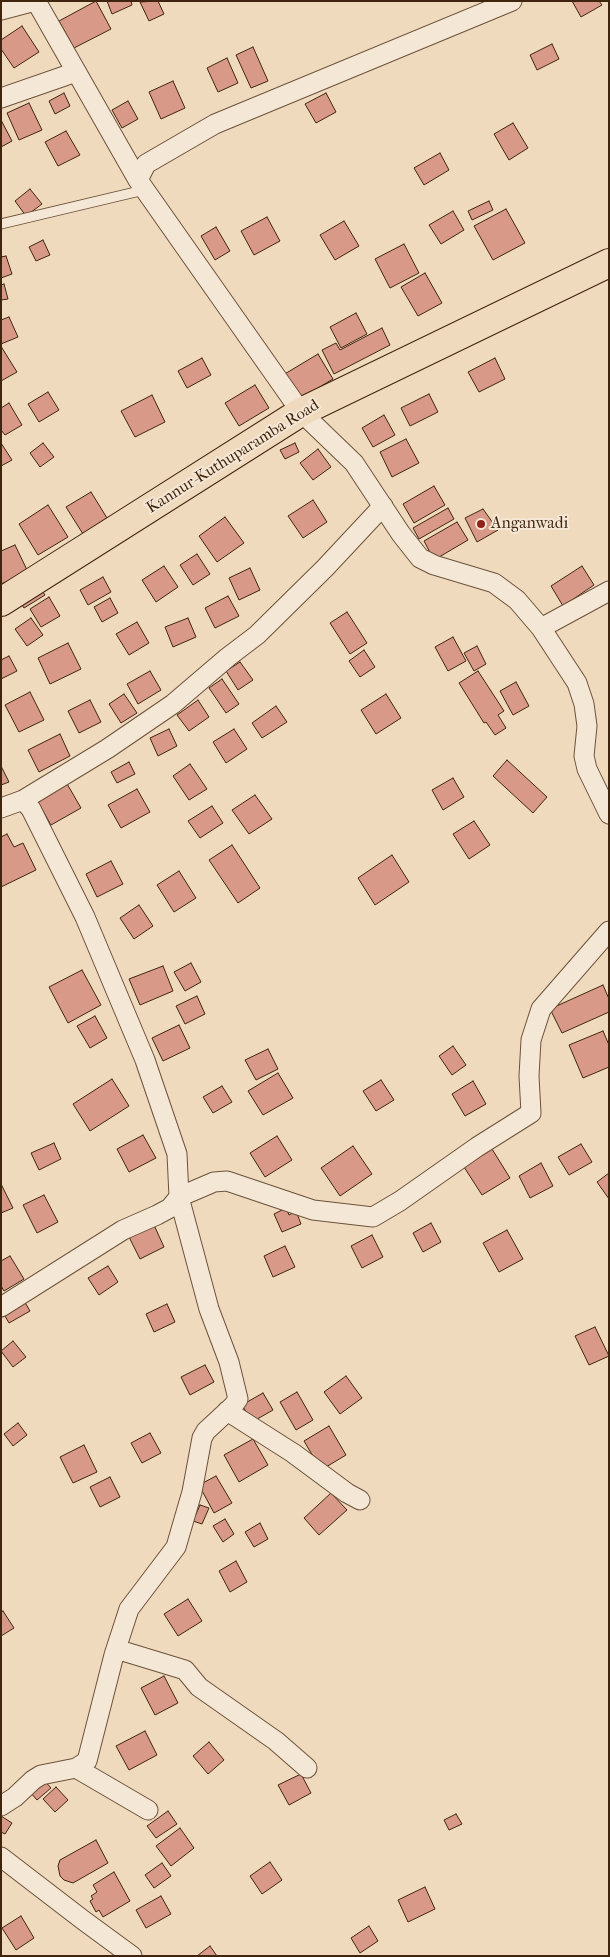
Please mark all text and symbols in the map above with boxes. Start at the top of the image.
street label: Kannur-Kuthuparamba Road [143,396,323,518]
place label: Anganwadi [491,514,568,534]
marker: Anganwadi [475,518,487,530]

